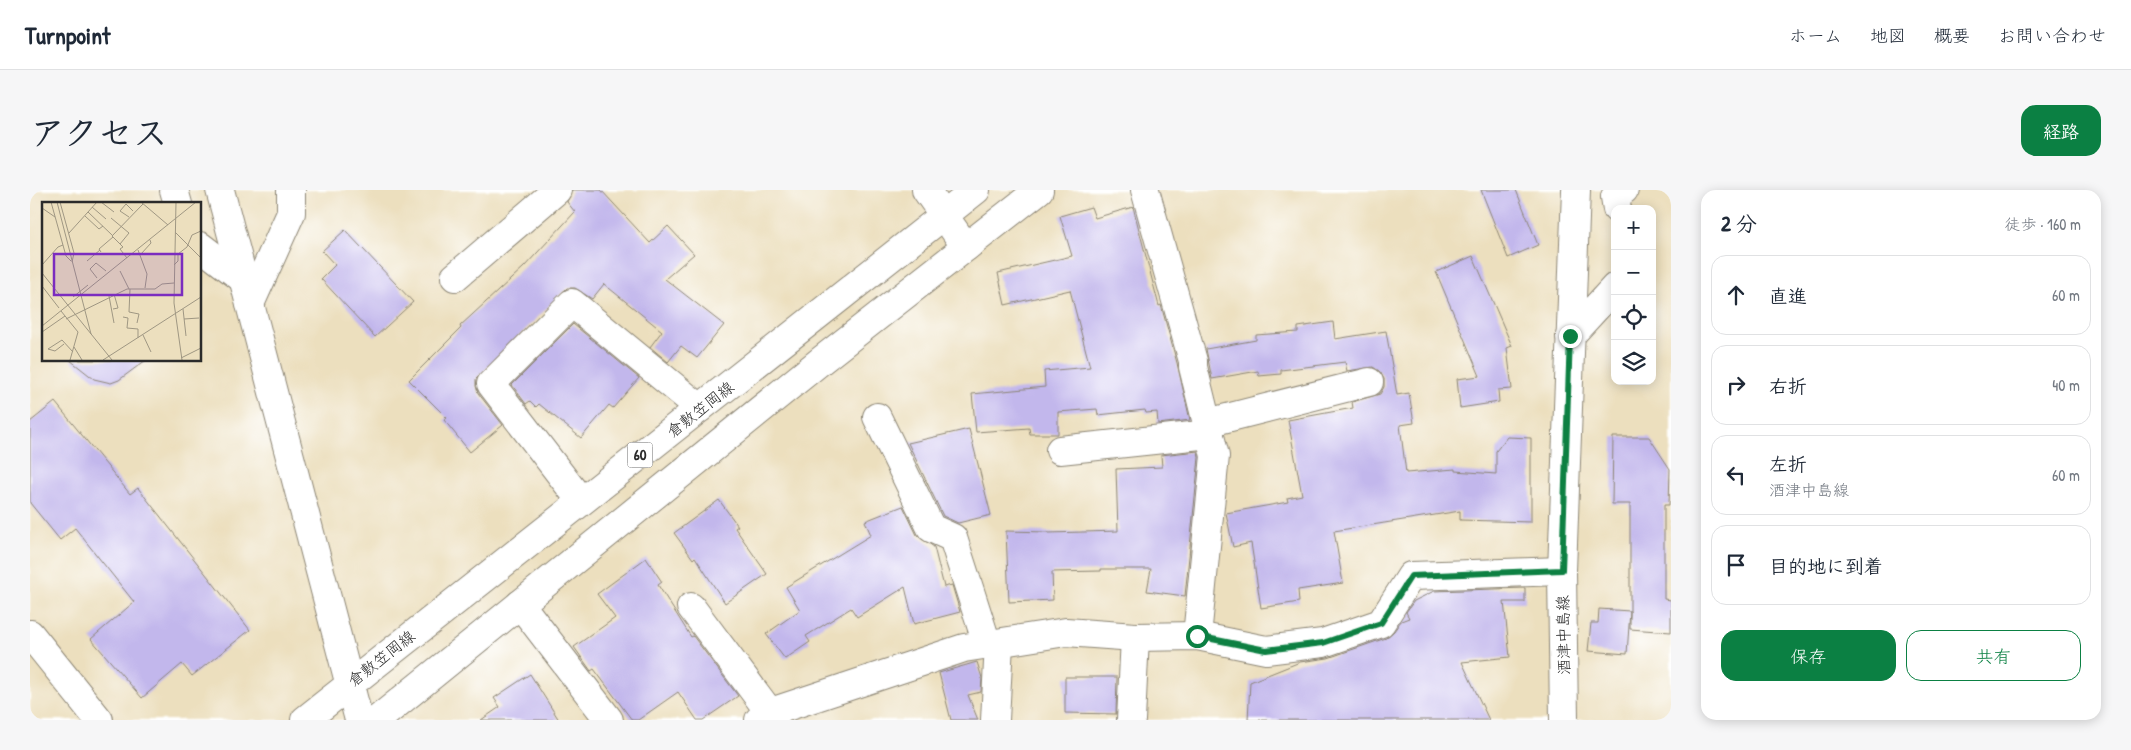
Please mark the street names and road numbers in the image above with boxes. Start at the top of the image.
street label: 倉敷笠岡線 [662,376,738,442]
road number: 60 [628,442,652,468]
street label: 酒津中島線 [1551,595,1575,675]
street label: 倉敷笠岡線 [343,625,419,691]

